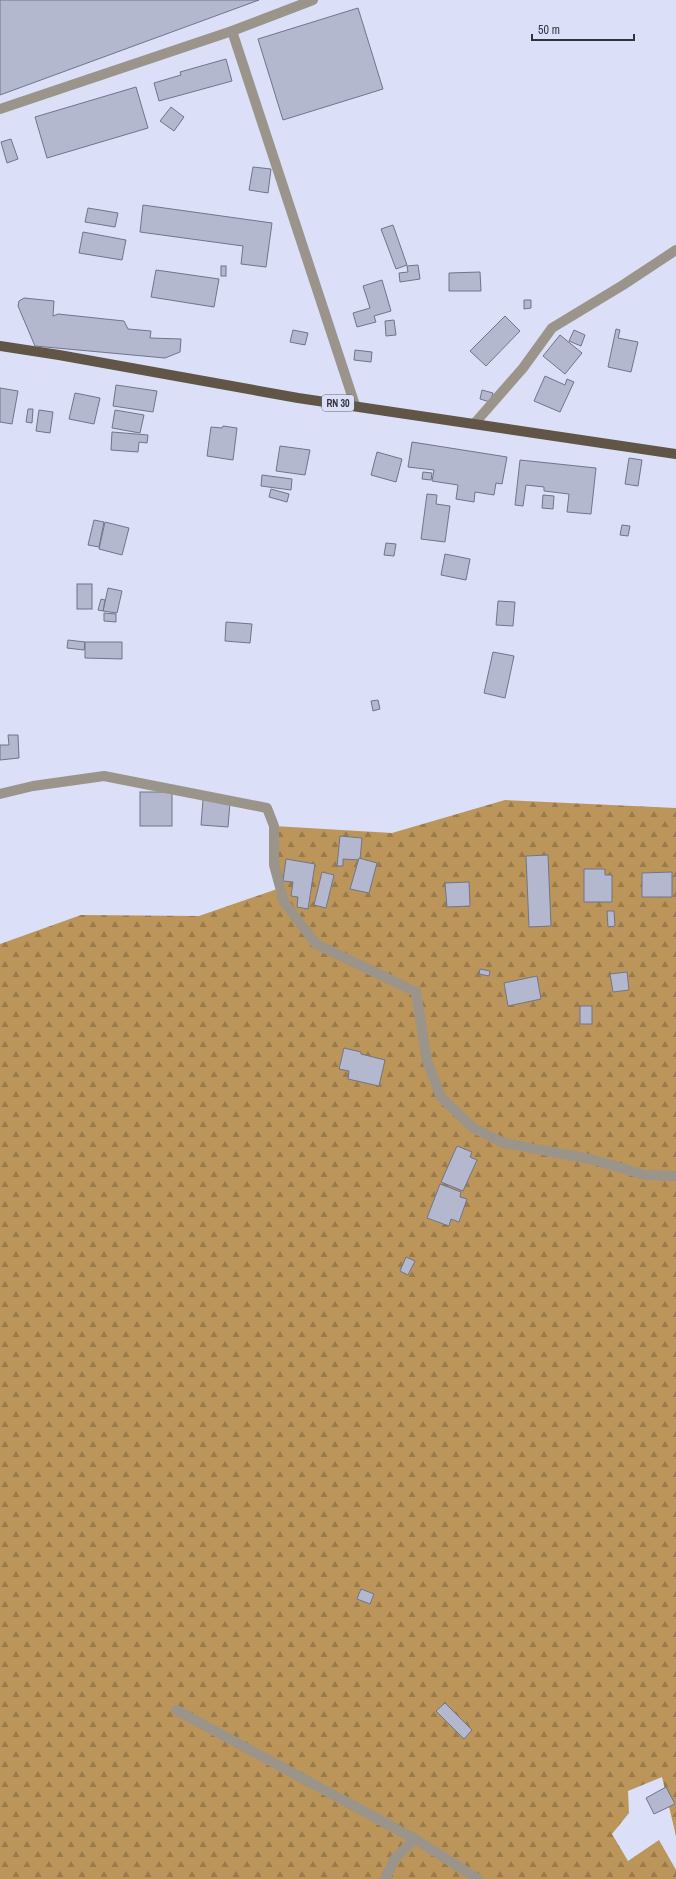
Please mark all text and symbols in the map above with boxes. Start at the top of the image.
scale bar [532,16,634,42]
text: 50 m [538,22,560,38]
road number: RN 30 [322,395,354,411]

